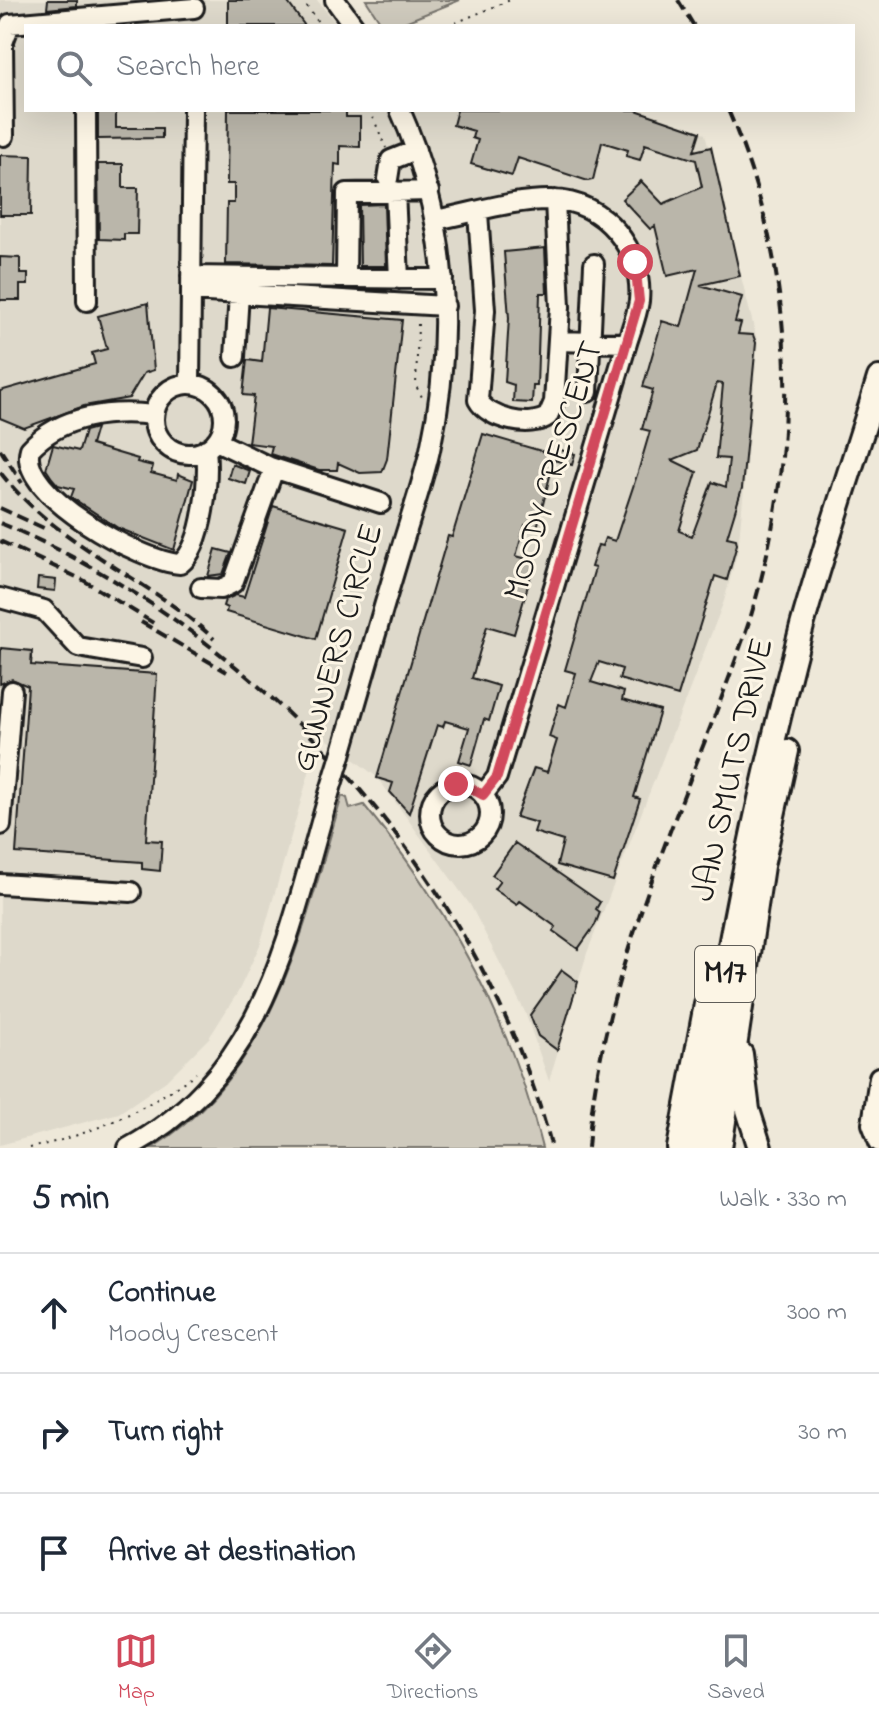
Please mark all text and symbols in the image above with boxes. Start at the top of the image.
search box [24,24,855,112]
icon: search [52,46,96,90]
text: Search here [116,46,260,90]
route start [617,244,653,280]
street label: MOODY CRESCENT [492,335,618,607]
street label: GUNNERS CIRCLE [280,518,398,778]
street label: JAN SMUTS DRIVE [679,633,789,907]
route end [438,766,474,802]
road number: M17 [695,946,755,1002]
text: 5 min [32,1175,109,1225]
text: Walk · 330 m [719,1181,847,1219]
text: Continue [108,1272,216,1316]
icon: ahead [32,1291,76,1335]
text: 300 m [787,1294,847,1332]
text: Moody Crescent [108,1316,278,1354]
icon: right [32,1411,76,1455]
text: Turn right [108,1411,223,1455]
text: 30 m [798,1414,847,1452]
icon: arrive [32,1531,76,1575]
text: Arrive at destination [108,1531,356,1575]
tab: Map [114,1629,158,1709]
tab: Directions [387,1629,478,1709]
tab: Saved [707,1629,765,1709]

